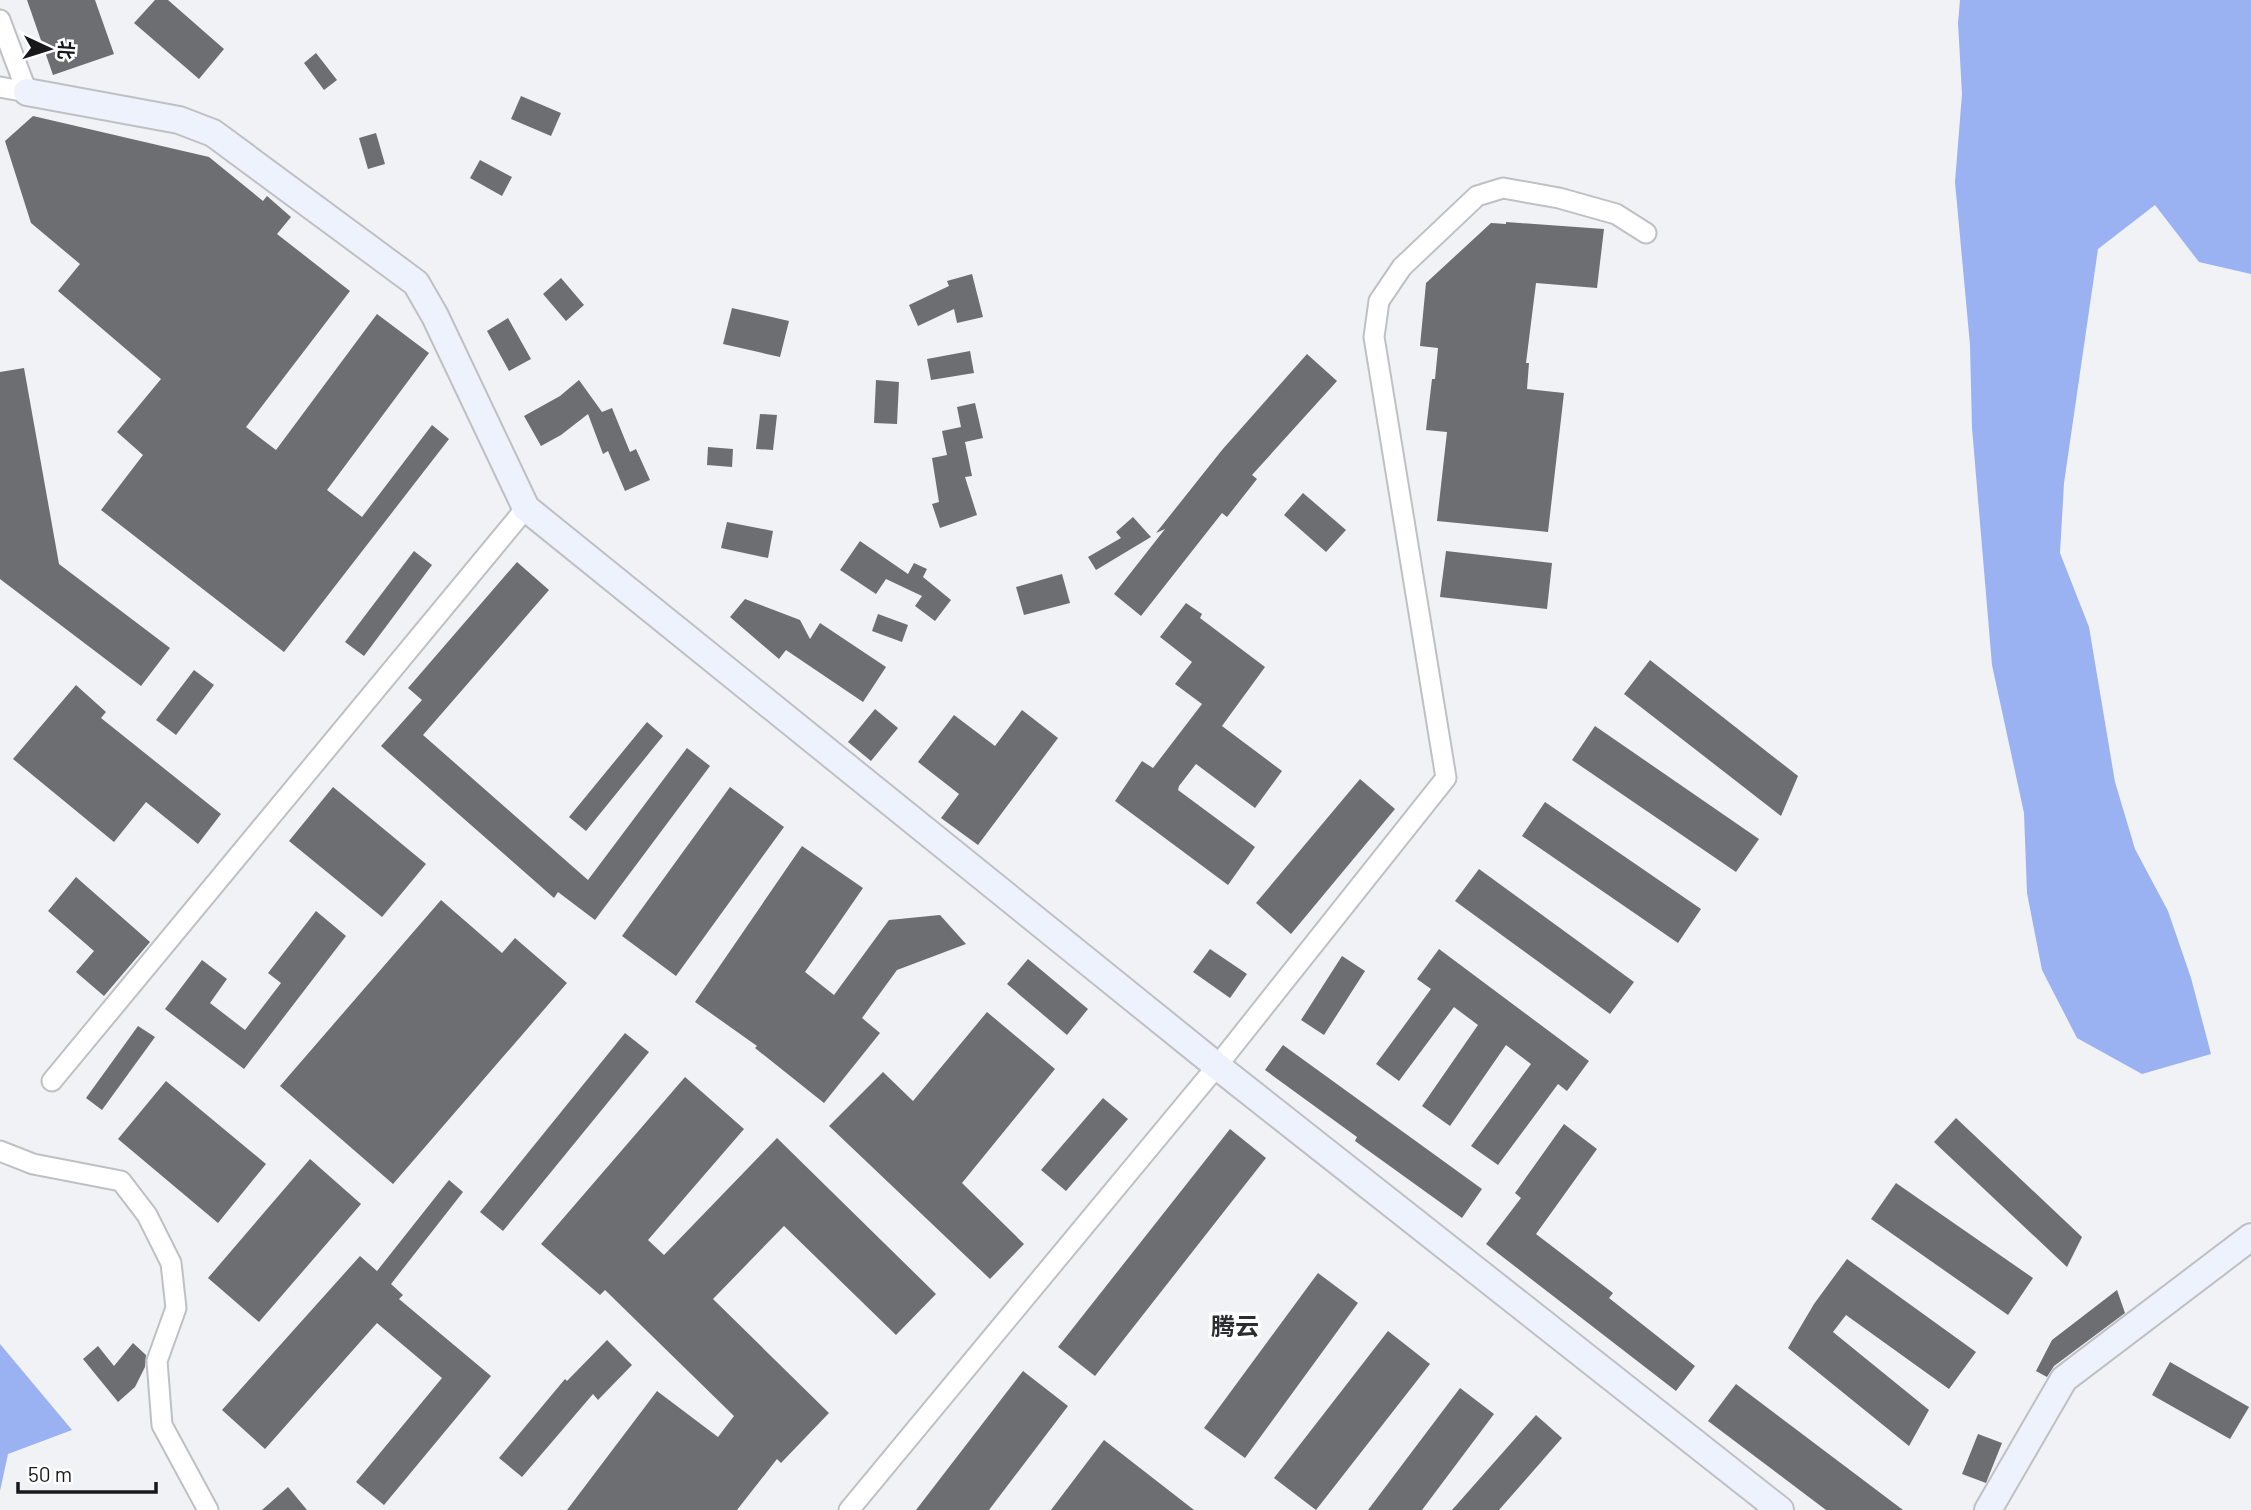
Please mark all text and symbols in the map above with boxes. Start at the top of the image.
north arrow [14,14,84,84]
text: 北 [54,40,79,61]
district label: 腾云 [1211,1311,1259,1340]
scale bar [18,1450,156,1494]
text: 50 m [28,1461,72,1486]

